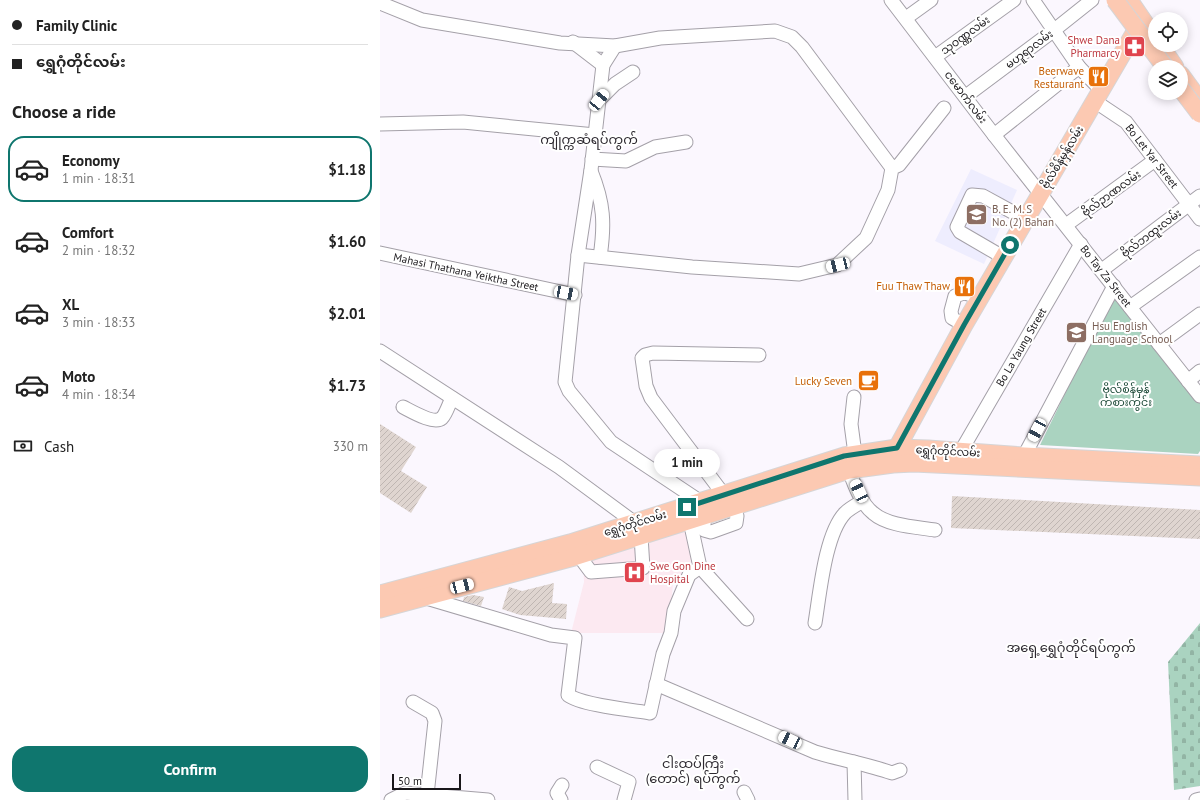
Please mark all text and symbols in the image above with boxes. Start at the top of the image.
street label: သုဝဏ္ဏလမ်း [938,12,994,59]
map controls [1148,12,1188,100]
button: locate [1148,12,1188,52]
text: Family Clinic [36,16,117,35]
street label: မဟူရာလမ်း [1002,26,1057,73]
place label: Shwe Dana Pharmarcy [1068,33,1121,60]
pharmacy icon: Shwe Dana Pharmarcy [1122,33,1148,59]
text: ရွှေဂုံတိုင်လမ်း [36,52,126,71]
button: layers [1148,60,1188,100]
place label: Beerwave Restaurant [1034,64,1084,91]
restaurant icon: Beerwave Restaurant [1086,64,1112,90]
street label: ငမောက်လမ်း [942,68,990,126]
car [587,87,611,113]
text: Choose a ride [12,100,116,123]
street label: Bo Let Yar Street [1123,121,1182,191]
street label: ဗိုလ်စိန်မှန်လမ်း [1038,123,1088,192]
district label: ကျိုက္ကဆံရပ်ကွက် [540,131,638,150]
icon: car [14,151,50,187]
text: Economy [62,151,120,170]
text: $1.18 [328,160,366,179]
street label: ဗိုလ်ဉာဏလမ်း [1079,167,1145,221]
text: 1 min · 18:31 [62,170,135,187]
school or university icon: B. E. M. S No. (2) Bahan [964,202,990,228]
place label: B. E. M. S No. (2) Bahan [992,202,1054,229]
street label: ဗိုလ်ဘထူးလမ်း [1118,206,1185,262]
icon: car [14,223,50,259]
text: Comfort [62,223,114,242]
text: $1.60 [328,232,366,251]
route start [1001,236,1019,254]
text: 2 min · 18:32 [62,242,135,259]
street label: Bo Tay Za Street [1077,242,1135,310]
street label: Mahasi Thathana Yeiktha Street [392,250,540,294]
car [825,256,851,274]
restaurant icon: Fuu Thaw Thaw [952,273,978,299]
place label: Fuu Thaw Thaw [876,279,950,293]
car [553,285,579,301]
icon: car [14,295,50,331]
text: XL [62,295,79,314]
text: $2.01 [328,304,366,323]
street label: Bo La Yaung Street [993,305,1049,389]
text: 3 min · 18:33 [62,314,135,331]
school or university icon: Hsu English Language School [1063,319,1089,345]
place label: Hsu English Language School [1092,319,1173,346]
icon: car [14,367,50,403]
text: Moto [62,367,95,386]
cafe icon: Lucky Seven [855,368,881,394]
place label: Lucky Seven [795,374,852,388]
text: $1.73 [328,376,366,395]
park label: ဗိုလ်စိန်မှန် ကစားကွင်း [1100,382,1152,411]
text: 4 min · 18:34 [62,386,135,403]
car [1026,417,1048,443]
icon: cash [12,435,34,457]
text: Cash [44,437,74,456]
text: 330 m [333,438,368,455]
street label: ရွှေဂုံတိုင်လမ်း [915,442,981,462]
callout: 1 min [654,449,720,477]
text: 1 min [671,454,703,471]
car [848,478,870,504]
route end [678,498,696,516]
street label: ရွှေဂုံတိုင်လမ်း [602,507,669,541]
hospital icon: Swe Gon Dine Hospital [621,559,647,585]
place label: Swe Gon Dine Hospital [650,559,716,586]
car [449,577,475,595]
district label: အရှေ့ရွှေဂုံတိုင်ရပ်ကွက် [1006,639,1136,658]
car [777,729,803,751]
button: Confirm [12,746,368,792]
district label: ငါးထပ်ကြီး (တောင်) ရပ်ကွက် [646,755,740,789]
scale bar [392,772,461,791]
text: 50 m [398,774,422,788]

